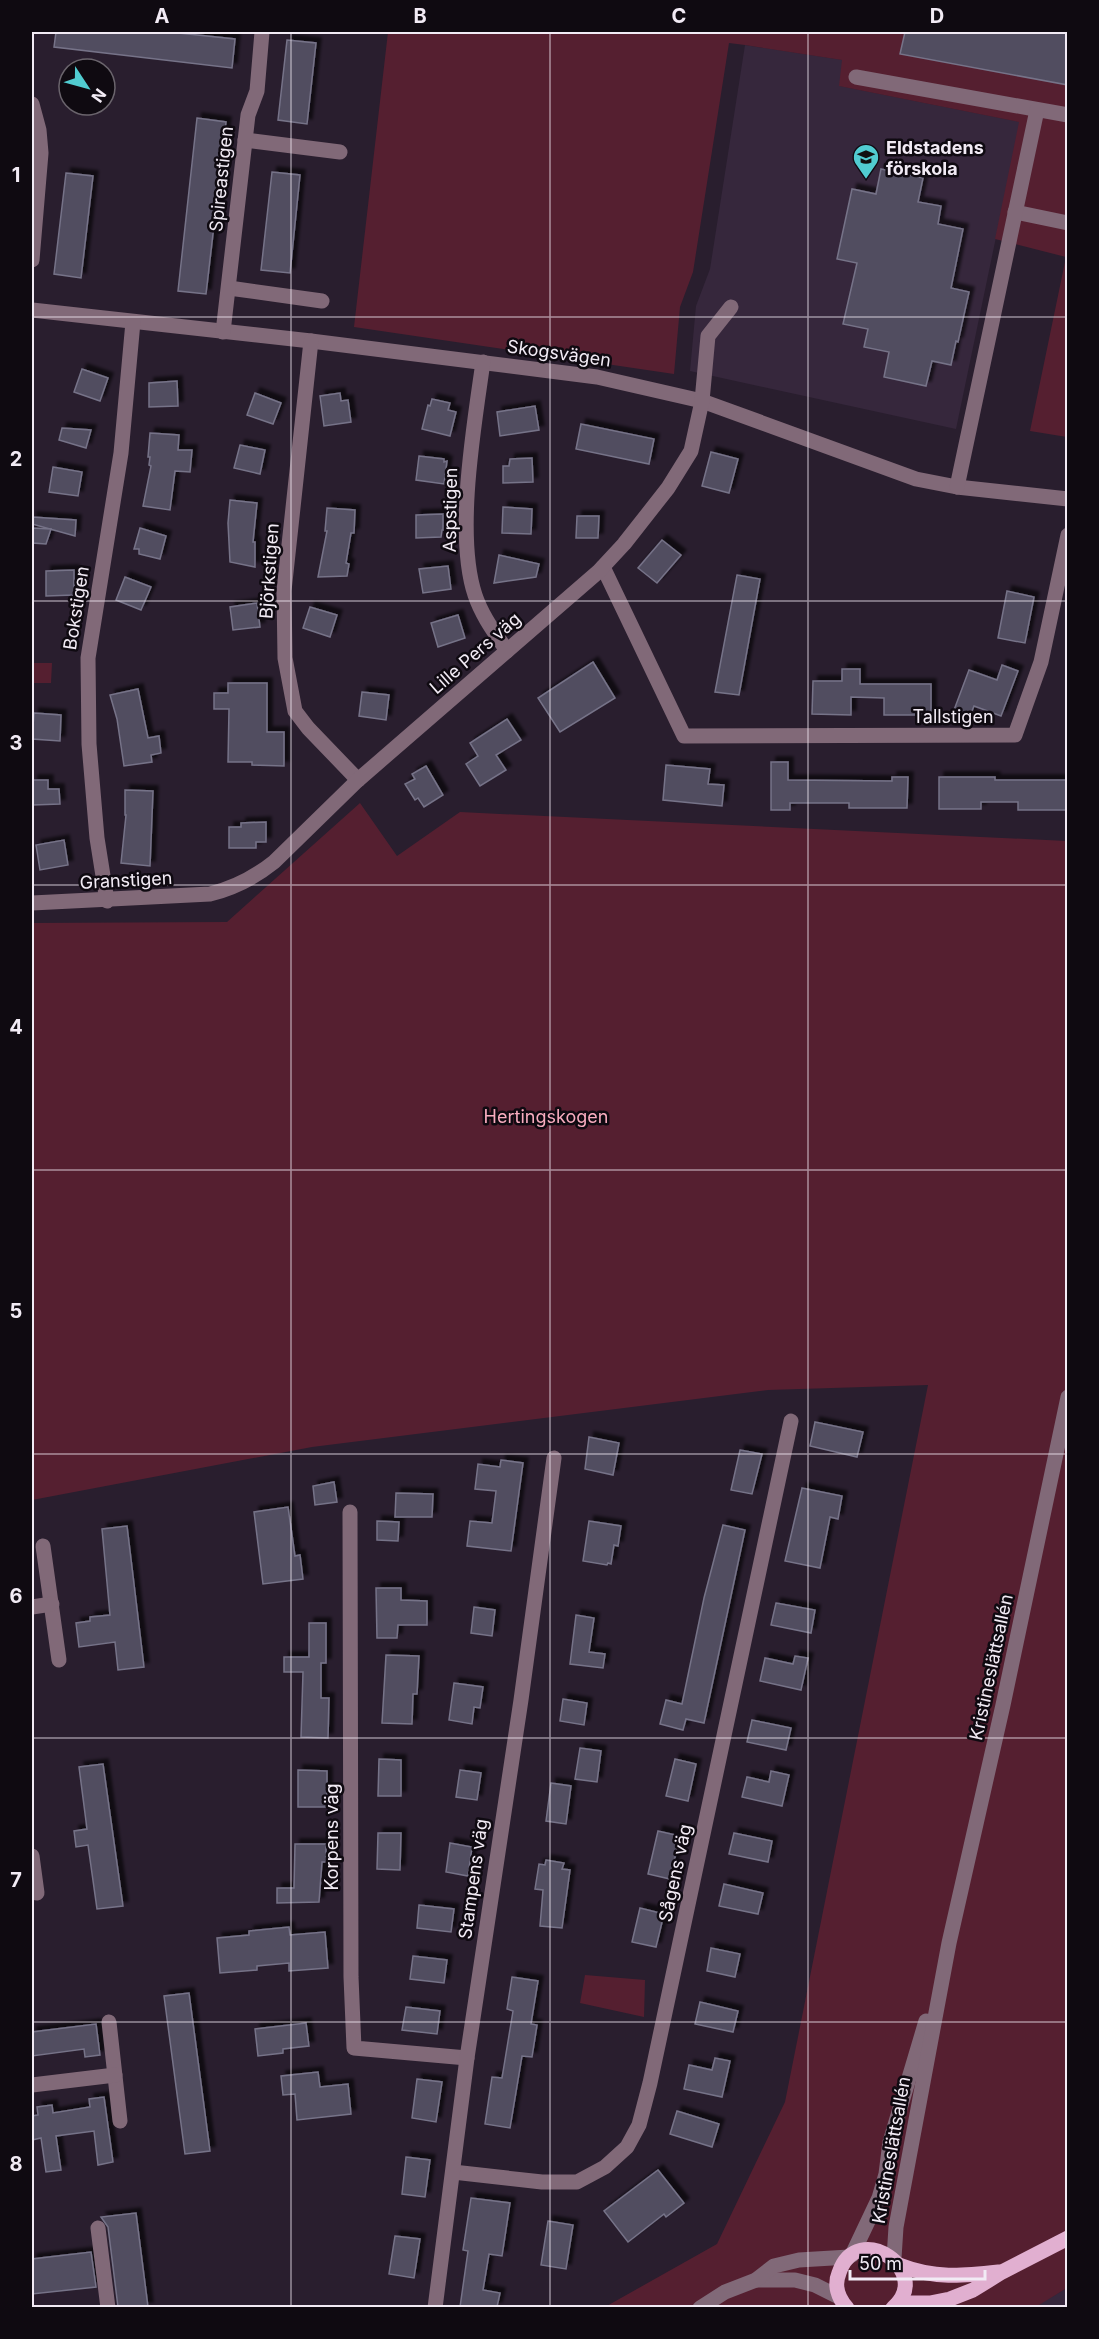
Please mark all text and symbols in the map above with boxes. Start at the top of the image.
text: A [155,4,170,28]
text: B [413,4,427,28]
text: C [672,4,686,28]
text: D [930,4,944,28]
north arrow [57,57,117,117]
text: N [87,85,111,107]
street label: Spireastigen [205,125,237,233]
place label: Eldstadens förskola [886,137,984,179]
school or university icon: Eldstadens förskola [851,142,881,180]
text: 1 [12,163,20,187]
street label: Skogsvägen [506,335,612,371]
text: 2 [10,447,22,471]
street label: Aspstigen [439,467,461,553]
street label: Björkstigen [255,522,283,620]
street label: Bokstigen [59,565,93,651]
street label: Lille Pers väg [425,608,525,698]
street label: Tallstigen [912,706,994,727]
text: 3 [10,731,22,755]
street label: Granstigen [79,867,173,893]
text: 4 [9,1015,23,1039]
park label: Hertingskogen [484,1106,608,1127]
text: 5 [10,1299,22,1323]
text: 6 [10,1584,23,1608]
street label: Kristineslättsallén [965,1592,1017,1742]
street label: Korpens väg [321,1783,342,1891]
street label: Stampens väg [454,1817,492,1941]
street label: Sågens väg [654,1822,696,1924]
text: 7 [10,1868,22,1892]
street label: Kristineslättsallén [868,2075,914,2225]
text: 8 [9,2152,23,2176]
scale bar [850,2243,985,2281]
text: 50 m [859,2253,902,2274]

